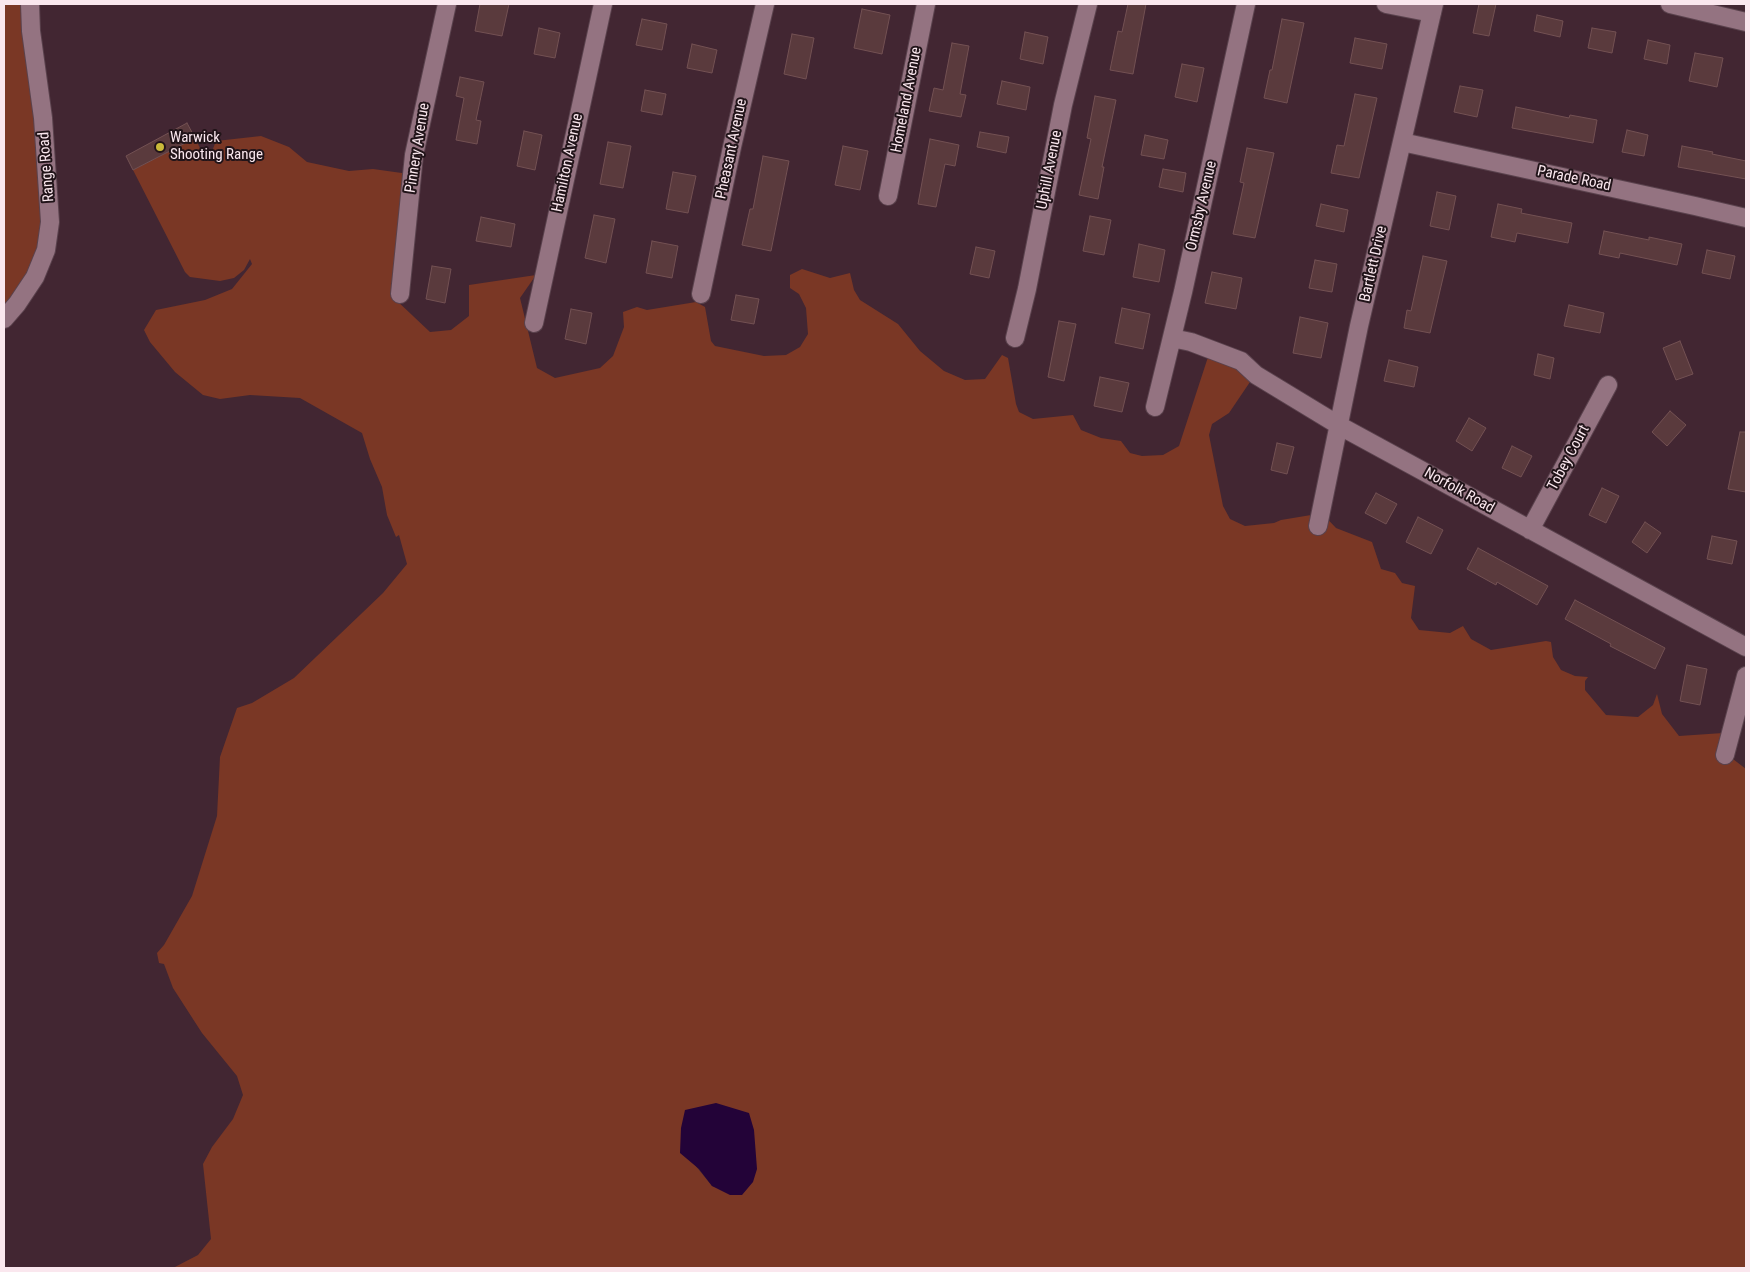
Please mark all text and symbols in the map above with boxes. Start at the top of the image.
street label: Homeland Avenue [888,46,926,154]
street label: Pheasant Avenue [713,97,751,201]
street label: Pinnery Avenue [402,102,434,194]
street label: Hamilton Avenue [549,112,587,214]
place label: Warwick Shooting Range [170,129,263,164]
street label: Uphill Avenue [1034,129,1066,211]
street label: Range Road [36,131,58,203]
marker: Warwick Shooting Range [154,141,166,153]
street label: Ormsby Avenue [1183,159,1221,253]
street label: Parade Road [1535,162,1613,196]
street label: Bartlett Drive [1357,224,1391,304]
street label: Tobey Court [1544,422,1594,494]
street label: Norfolk Road [1421,464,1497,518]

